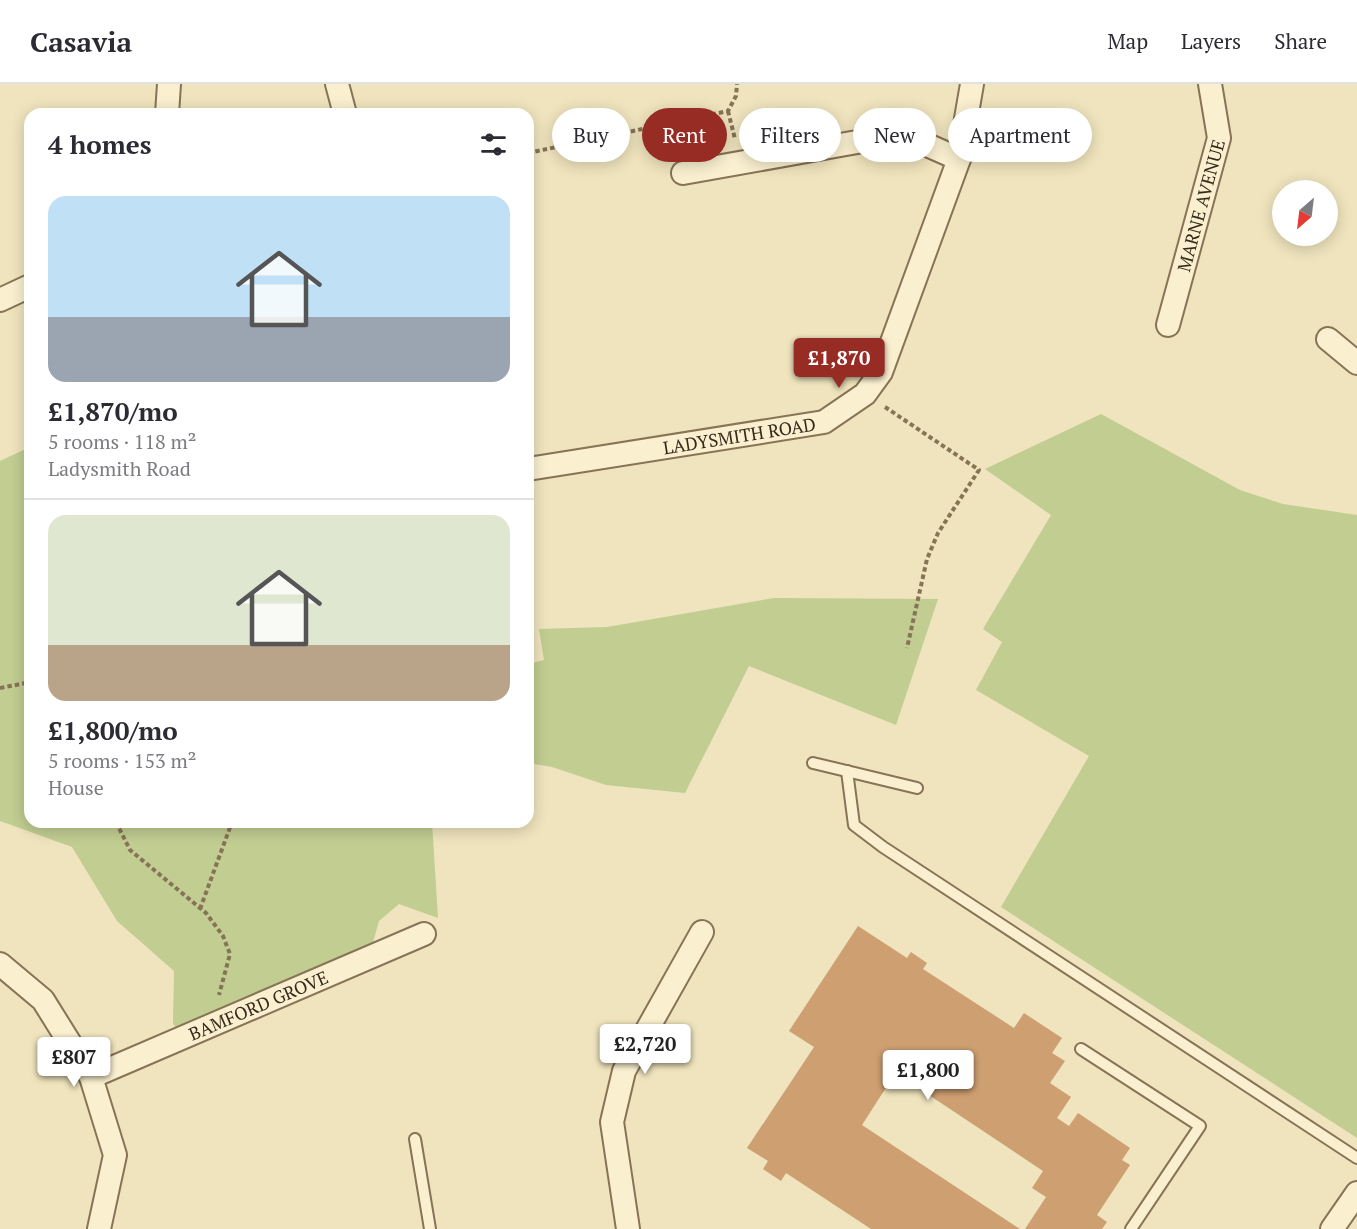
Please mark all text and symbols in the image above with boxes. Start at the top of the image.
text: Casavia [30,23,132,60]
text: Map [1107,27,1148,55]
text: Layers [1181,27,1241,55]
text: Share [1274,27,1327,55]
chip: Buy [552,108,630,162]
chip: Rent [642,108,727,162]
chip: Filters [739,108,841,162]
chip: New [853,108,936,162]
chip: Apartment [948,108,1092,162]
text: 4 homes [48,127,152,161]
icon: filters [477,128,510,161]
street label: MARNE AVENUE [1171,137,1230,274]
north arrow [1272,180,1338,246]
map controls [1272,180,1338,246]
icon: home [225,235,333,343]
pin: £1,870 [790,338,888,389]
text: £1,870 [808,344,870,371]
text: £1,870/mo [48,394,178,428]
street label: LADYSMITH ROAD [661,411,817,459]
text: 5 rooms · 118 m² [48,428,196,455]
text: Ladysmith Road [48,455,191,482]
icon: home [225,554,333,662]
text: £1,800/mo [48,713,178,747]
text: 5 rooms · 153 m² [48,747,196,774]
text: House [48,774,104,801]
street label: BAMFORD GROVE [185,965,332,1046]
pin: £2,720 [596,1024,694,1075]
text: £2,720 [614,1030,676,1057]
pin: £807 [38,1037,110,1088]
text: £807 [51,1043,97,1070]
pin: £1,800 [879,1050,977,1101]
text: £1,800 [897,1056,959,1083]

